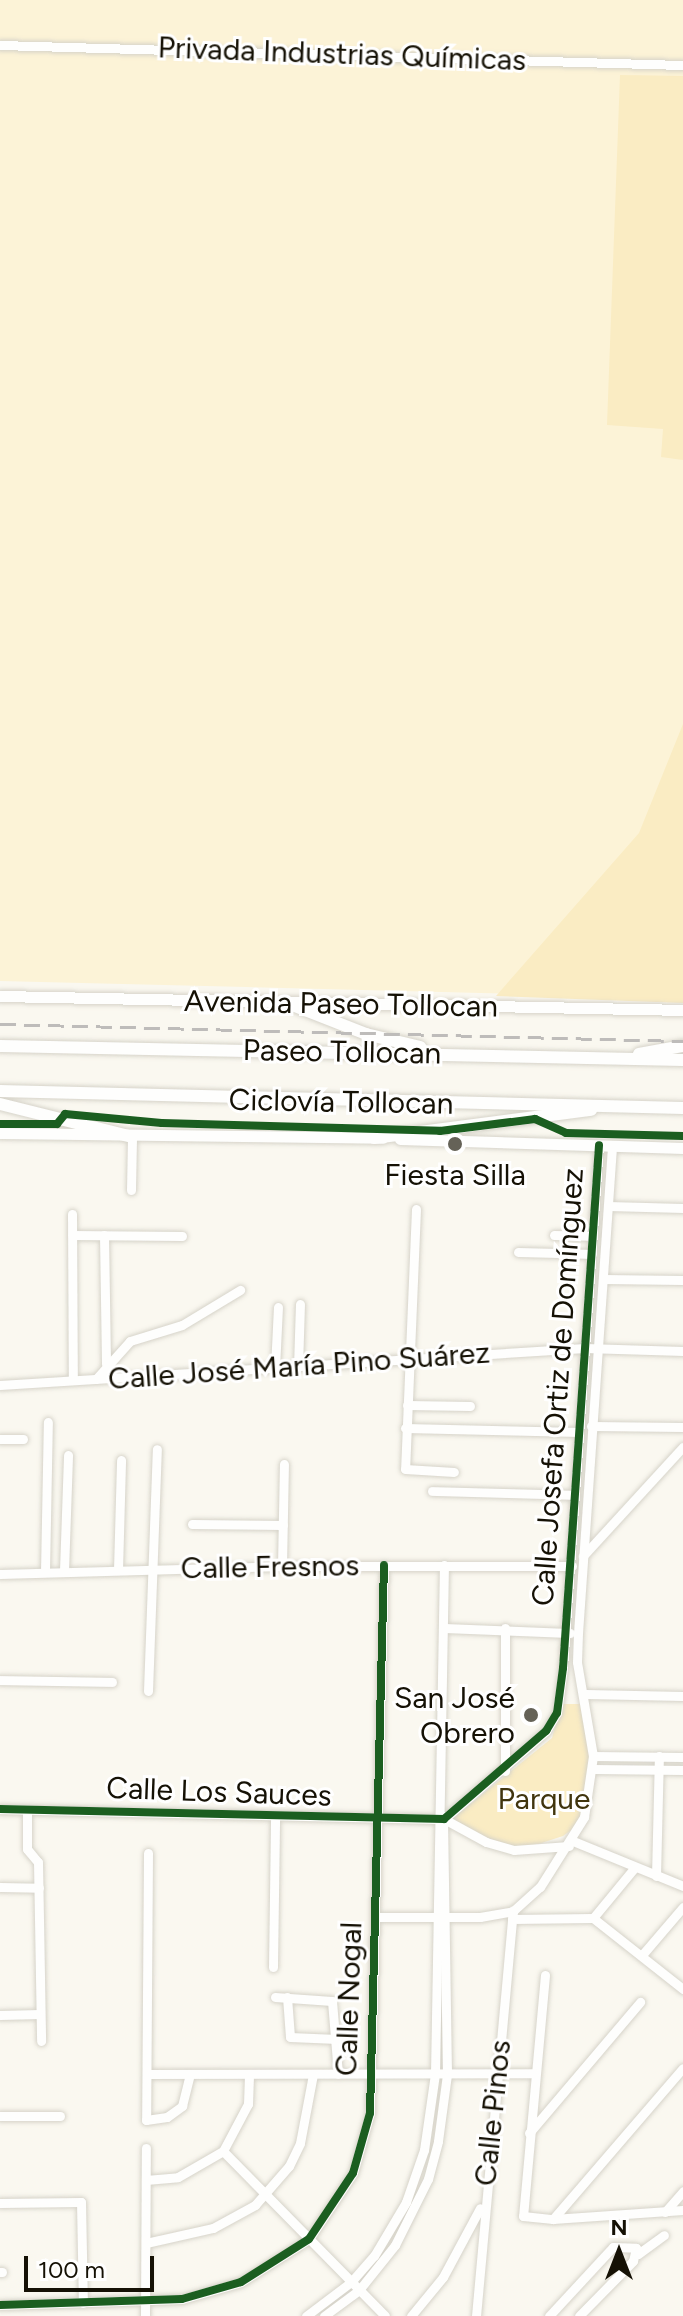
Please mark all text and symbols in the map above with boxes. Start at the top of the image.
street label: Privada Industrias Químicas [157,30,527,78]
street label: Avenida Paseo Tollocan [184,983,498,1025]
street label: Paseo Tollocan [242,1032,442,1072]
street label: Ciclovía Tollocan [228,1082,454,1122]
marker: Fiesta Silla [446,1135,464,1153]
place label: Fiesta Silla [384,1157,526,1193]
street label: Calle Josefa Ortiz de Domínguez [525,1167,591,1607]
street label: Calle José María Pino Suárez [107,1335,491,1397]
street label: Calle Fresnos [180,1547,360,1587]
place label: San José Obrero [394,1680,515,1750]
marker: San José Obrero [522,1706,540,1724]
street label: Calle Los Sauces [106,1770,332,1814]
park label: Parque [498,1781,590,1817]
street label: Calle Nogal [328,1921,370,2077]
street label: Calle Pinos [467,2038,519,2188]
north arrow [579,2212,659,2292]
text: N [610,2214,628,2241]
scale bar [28,2240,158,2290]
text: 100 m [38,2255,105,2284]

